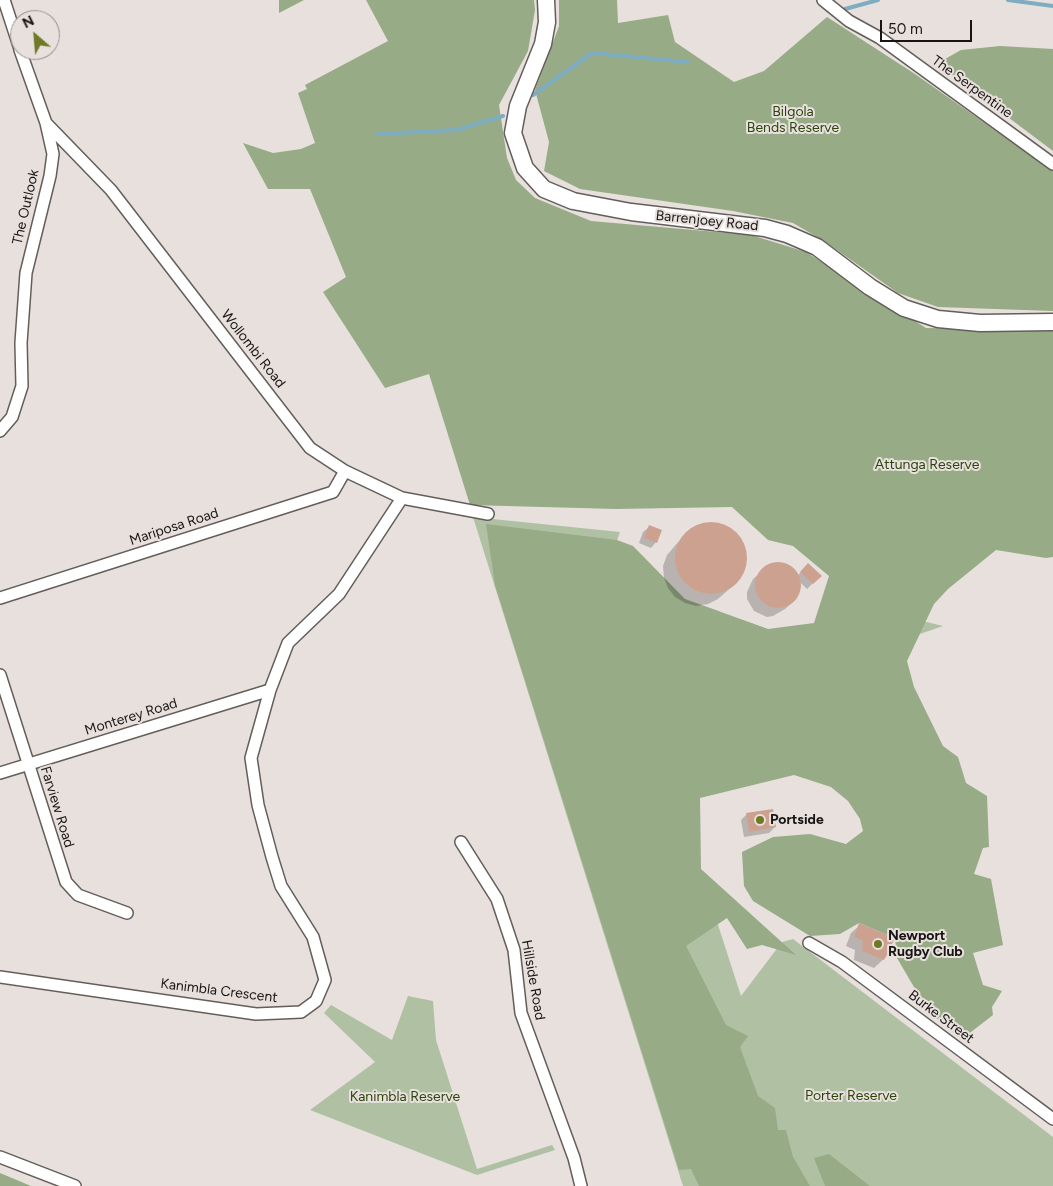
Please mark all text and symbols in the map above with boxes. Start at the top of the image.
north arrow [10,10,60,60]
scale bar [883,10,976,42]
text: N [20,12,37,32]
text: 50 m [888,20,923,38]
street label: The Serpentine [928,52,1016,122]
park label: Bilgola Bends Reserve [747,104,839,136]
street label: The Outlook [9,168,43,246]
street label: Barrenjoey Road [655,207,759,235]
street label: Wollombi Road [217,307,289,391]
park label: Attunga Reserve [875,457,979,473]
street label: Mariposa Road [127,505,221,549]
street label: Monterey Road [83,695,179,739]
street label: Farview Road [37,764,77,850]
place label: Portside [770,812,824,828]
marker: Portside [754,814,766,826]
place label: Newport Rugby Club [888,928,963,960]
marker: Newport Rugby Club [872,938,884,950]
street label: Hillside Road [518,939,548,1021]
street label: Kanimbla Crescent [160,975,278,1007]
street label: Burke Street [905,987,977,1047]
park label: Porter Reserve [805,1088,897,1104]
park label: Kanimbla Reserve [350,1089,460,1105]

